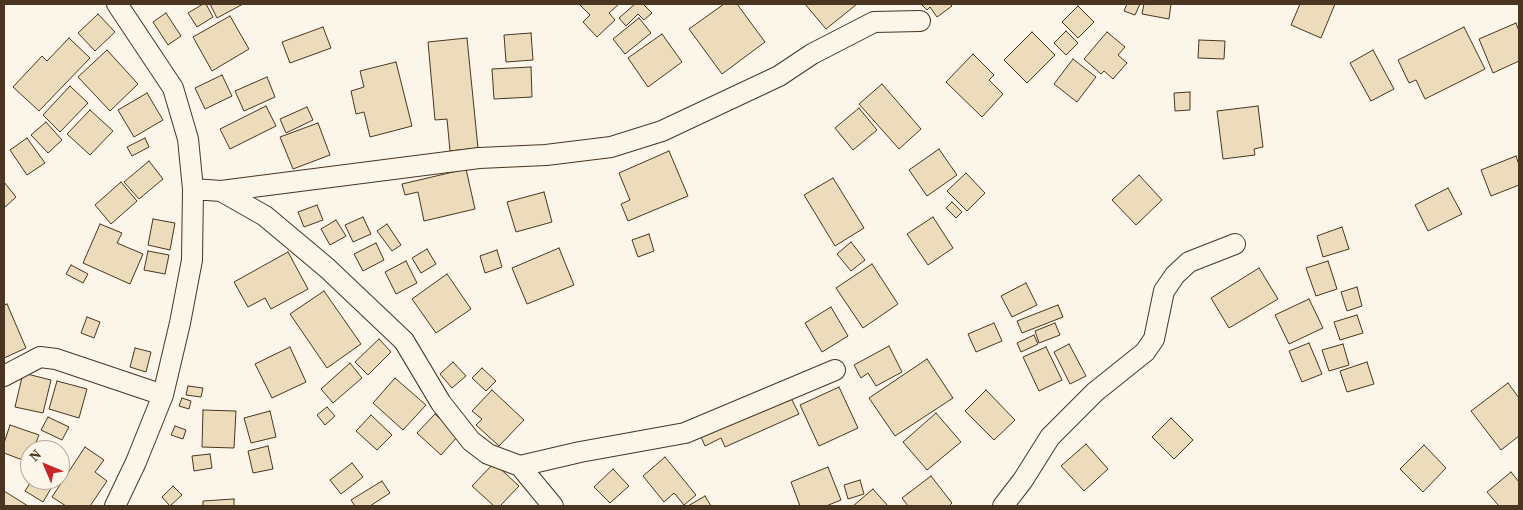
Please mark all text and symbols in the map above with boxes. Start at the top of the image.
north arrow [20,440,70,490]
text: N [24,444,46,466]

